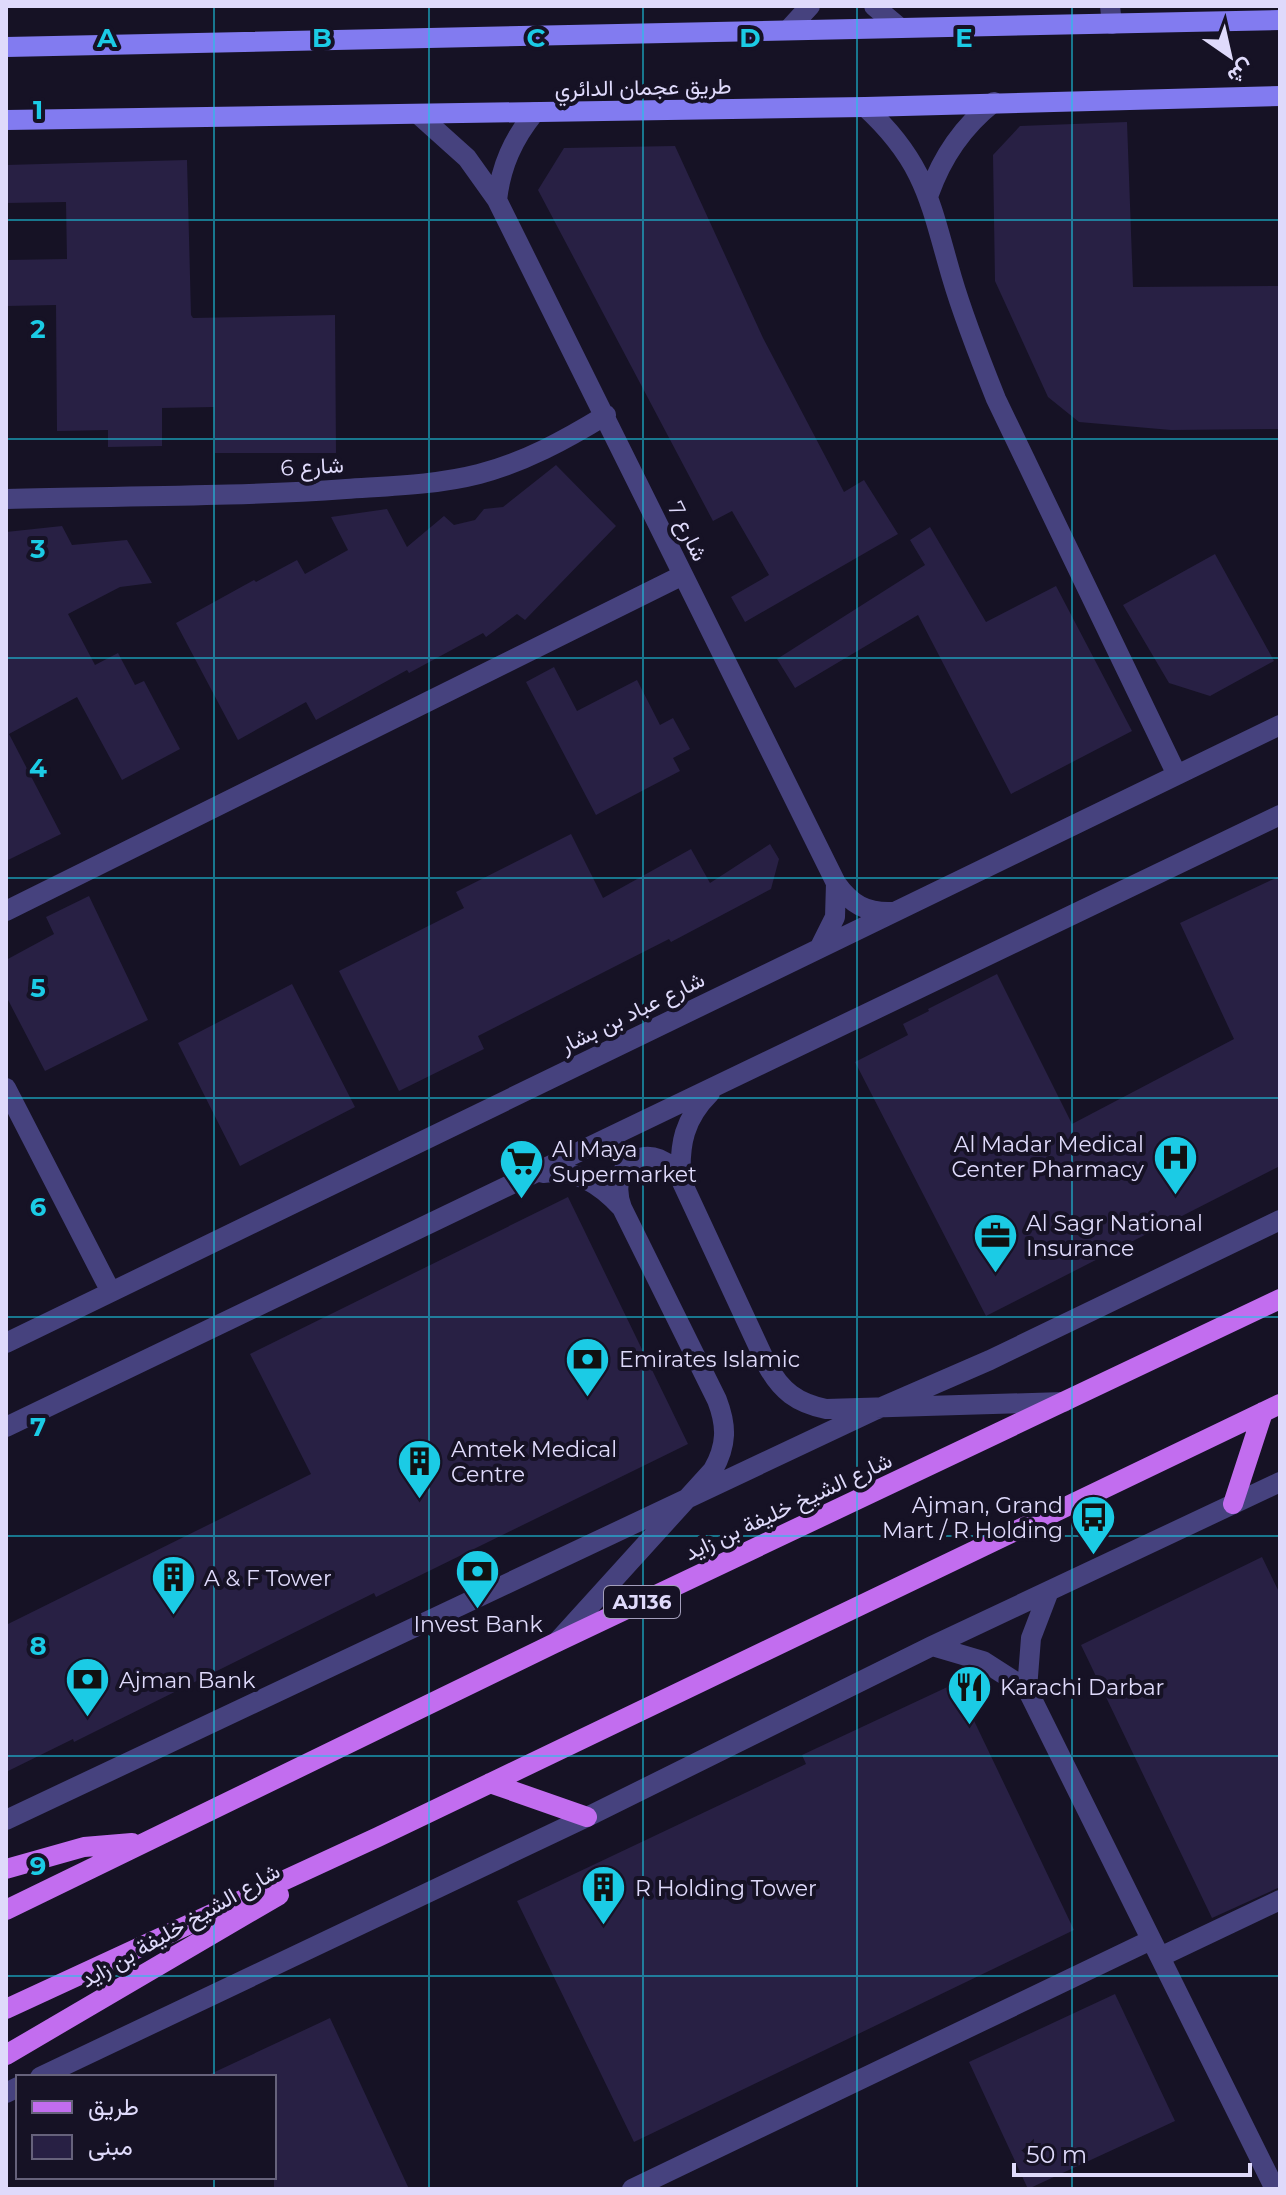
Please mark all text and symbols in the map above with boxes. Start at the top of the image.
north arrow [1190,16,1270,96]
text: A [96,22,118,54]
text: B [312,22,332,54]
text: C [527,22,546,54]
text: D [739,22,761,54]
text: E [955,22,973,54]
text: ش [1222,54,1259,91]
street label: طريق عجمان الدائري [554,72,732,108]
text: 1 [33,94,43,126]
text: 2 [30,313,46,345]
street label: شارع 6 [280,451,344,483]
street label: شارع 7 [661,497,713,566]
text: 3 [29,533,46,565]
text: 4 [29,752,47,784]
street label: شارع عباد بن بشار [555,966,709,1060]
text: 5 [30,972,46,1004]
place label: Al Madar Medical Center Pharmacy [952,1131,1144,1183]
hospital icon: Al Madar Medical Center Pharmacy [1151,1133,1199,1196]
place label: Al Maya Supermarket [552,1136,697,1188]
supermarket icon: Al Maya Supermarket [497,1138,545,1201]
text: 6 [30,1191,47,1223]
place label: Al Sagr National Insurance [1026,1210,1203,1262]
office icon: Al Sagr National Insurance [971,1212,1019,1275]
bank icon: Emirates Islamic [564,1335,612,1398]
place label: Emirates Islamic [619,1346,800,1373]
text: 7 [30,1411,46,1443]
place label: Amtek Medical Centre [451,1436,617,1488]
building icon: Amtek Medical Centre [396,1438,444,1501]
street label: شارع الشيخ خليفة بن زايد [680,1447,897,1567]
place label: Ajman, Grand Mart / R Holding [882,1492,1063,1544]
bus stop icon: Ajman, Grand Mart / R Holding [1070,1494,1118,1557]
bank icon: Invest Bank [454,1547,502,1610]
building icon: A & F Tower [149,1554,197,1617]
place label: A & F Tower [204,1565,332,1592]
road number: AJ136 [604,1586,680,1618]
place label: Invest Bank [413,1611,543,1638]
text: 8 [29,1630,47,1662]
bank icon: Ajman Bank [64,1656,112,1719]
restaurant icon: Karachi Darbar [945,1663,993,1726]
place label: Ajman Bank [119,1667,256,1694]
place label: Karachi Darbar [1000,1674,1164,1701]
text: 9 [30,1850,46,1882]
street label: شارع الشيخ خليفة بن زايد [76,1857,285,1994]
building icon: R Holding Tower [580,1864,628,1927]
place label: R Holding Tower [635,1875,817,1902]
legend [16,2075,276,2179]
text: طريق [88,2092,139,2122]
scale bar [1014,2127,1250,2177]
text: مبنى [88,2132,133,2161]
text: 50 m [1026,2140,1087,2169]

